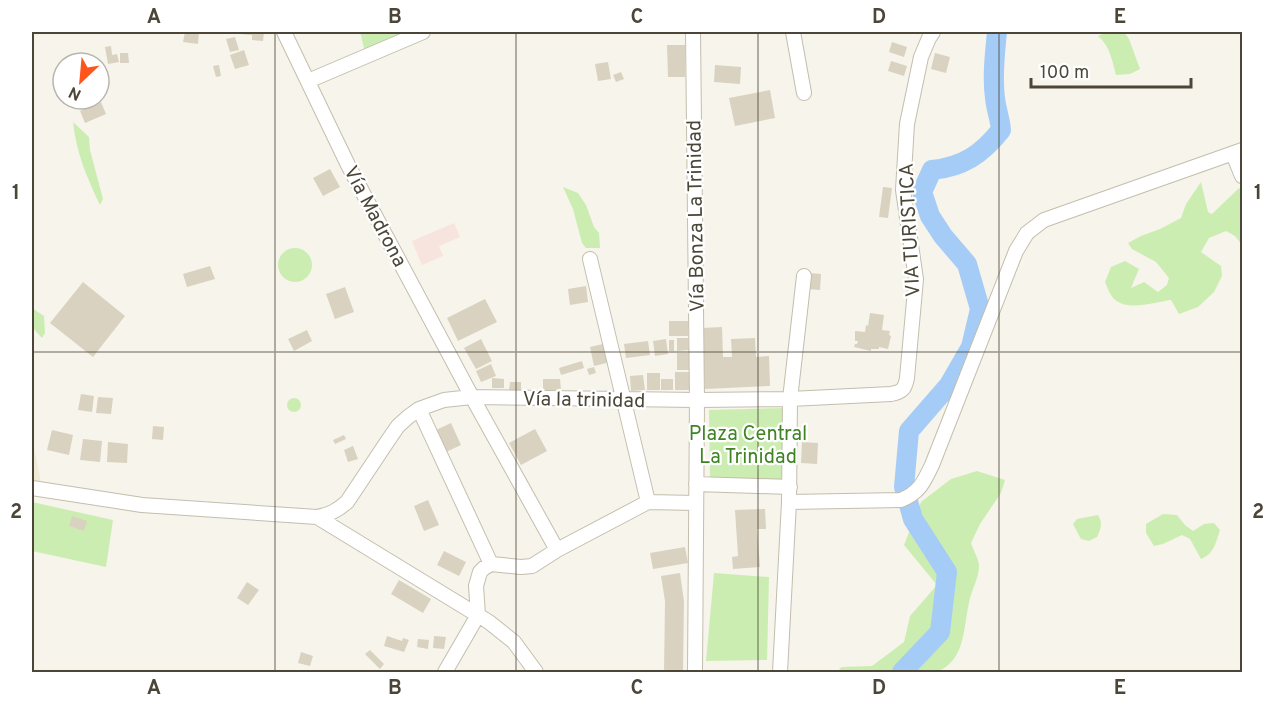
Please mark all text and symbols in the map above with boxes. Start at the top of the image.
text: A [147,5,161,31]
text: B [388,5,402,31]
text: C [631,5,643,31]
text: D [872,5,886,31]
text: E [1114,5,1126,31]
north arrow [51,51,111,111]
scale bar [1031,51,1192,89]
text: 100 m [1040,62,1089,85]
text: N [66,81,85,104]
street label: Vía Bonza La Trinidad [682,120,712,312]
street label: Vía Madrona [337,162,412,272]
street label: VIA TURISTICA [895,162,927,298]
text: 1 [12,181,20,207]
text: 1 [1254,181,1262,207]
street label: Vía la trinidad [522,387,646,415]
park label: Plaza Central La Trinidad [689,422,807,471]
text: 2 [10,500,22,526]
text: 2 [1252,500,1264,526]
text: A [147,676,161,702]
text: B [388,676,402,702]
text: C [631,676,643,702]
text: D [872,676,886,702]
text: E [1114,676,1126,702]

